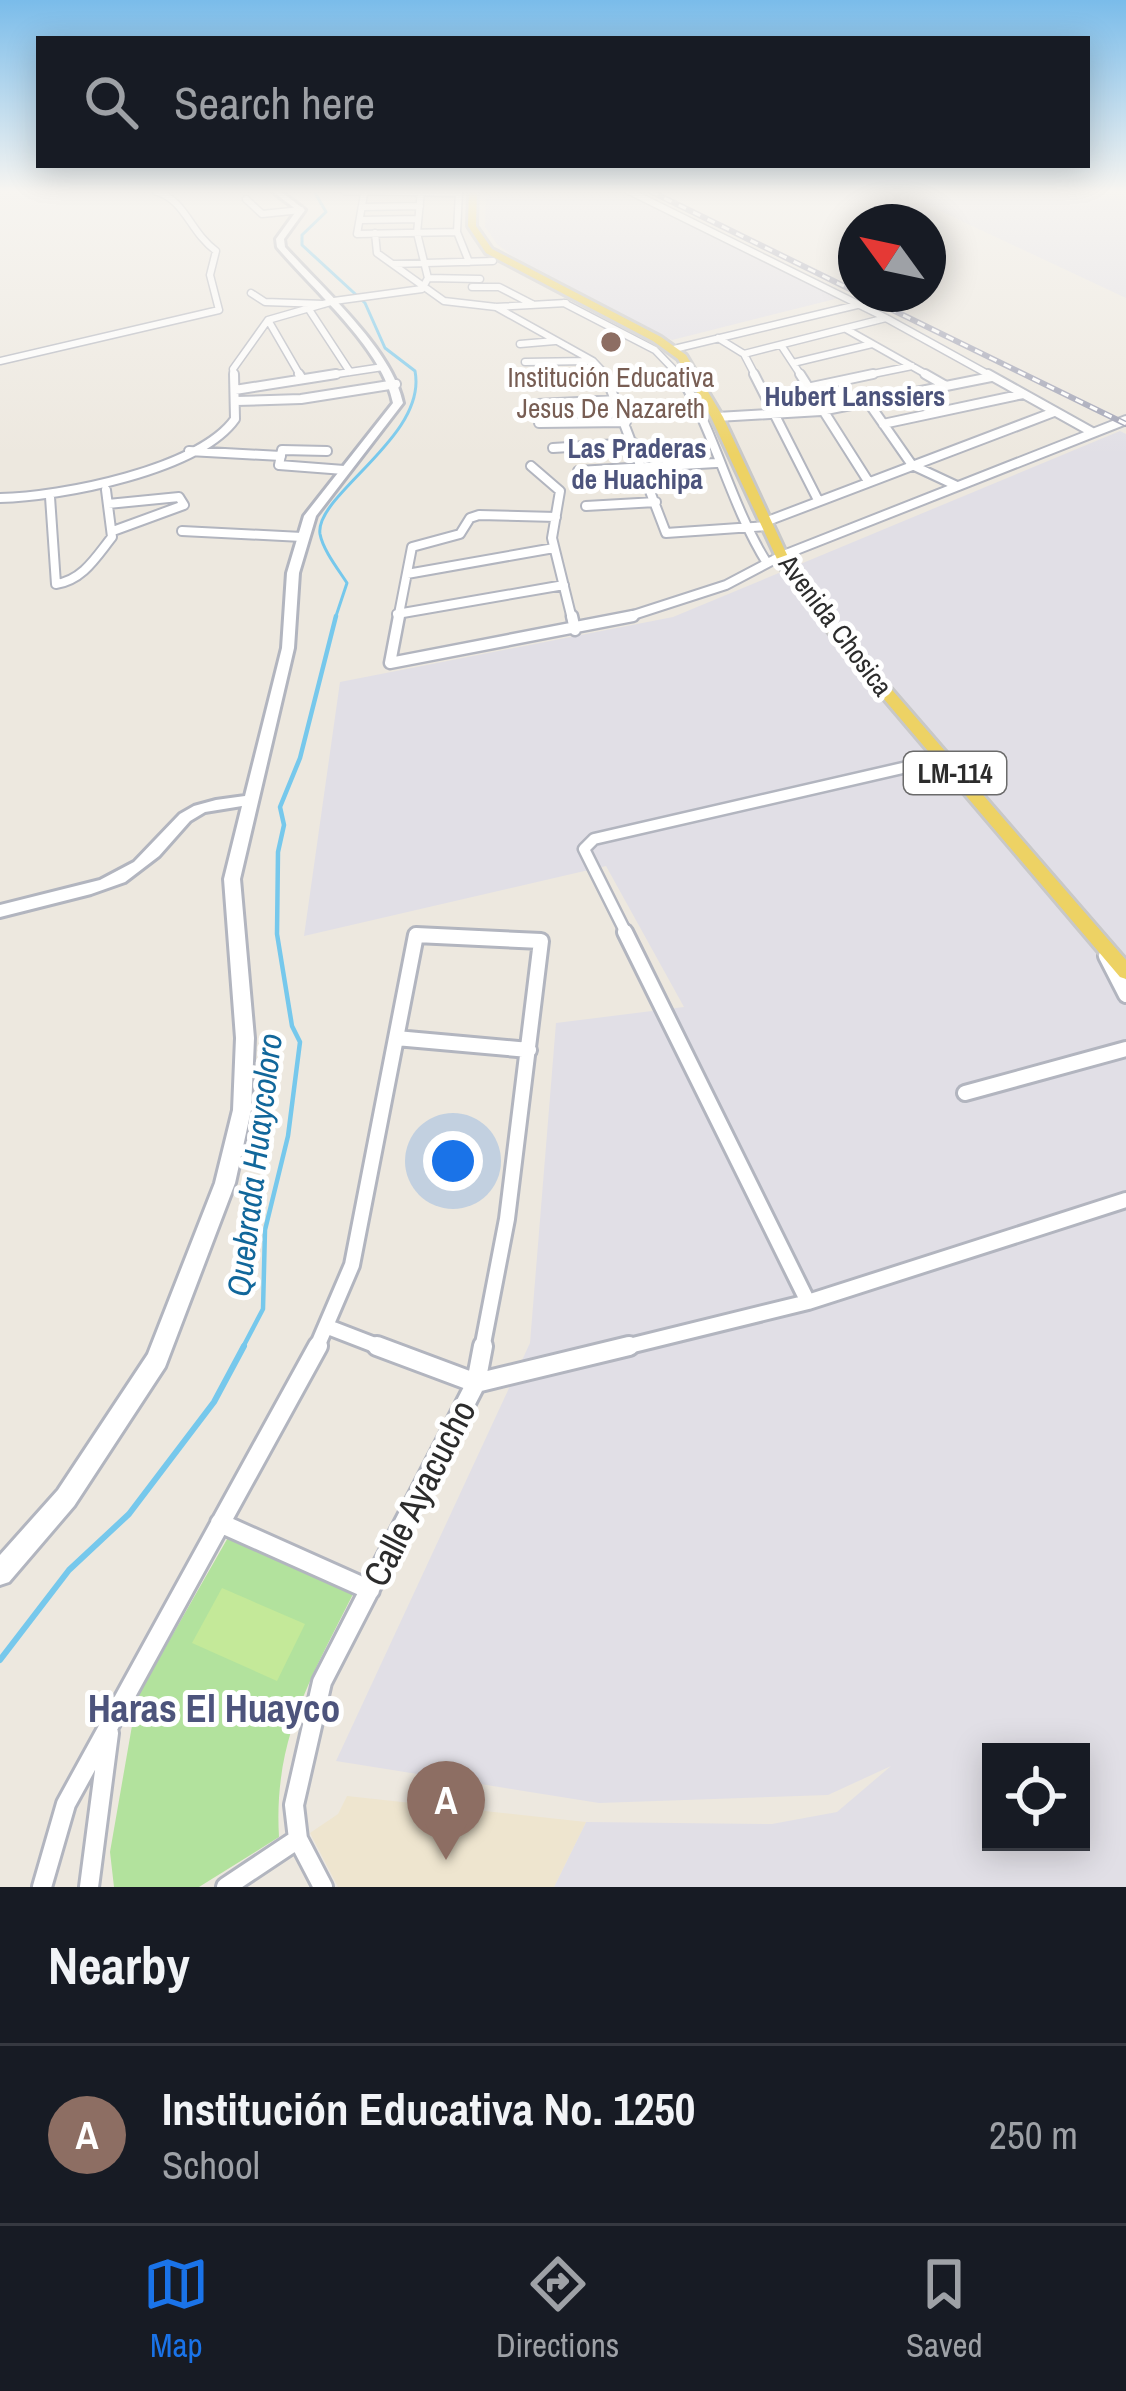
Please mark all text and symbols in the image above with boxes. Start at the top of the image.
search box [36,36,1090,168]
icon: search [78,69,144,135]
text: Search here [174,72,375,133]
north arrow [838,204,946,312]
marker: Institución Educativa Jesus De Nazareth [598,329,624,355]
place label: Institución Educativa Jesus De Nazareth [508,359,714,426]
district label: Hubert Lanssiers [765,378,945,414]
district label: Las Praderas de Huachipa [567,430,707,497]
street label: Avenida Chosica [770,546,901,703]
road number: LM-114 [904,752,1006,794]
water label: Quebrada Huaycoloro [216,1031,292,1299]
your location [423,1131,483,1191]
street label: Calle Ayacucho [352,1392,486,1594]
district label: Haras El Huayco [88,1682,340,1734]
map controls [982,1743,1090,1851]
button: locate [982,1743,1090,1851]
pin: A [407,1761,485,1860]
text: Nearby [48,1931,190,2000]
text: Institución Educativa No. 1250 [162,2078,695,2139]
text: A [75,2109,99,2161]
text: 250 m [989,2109,1078,2161]
text: School [162,2139,260,2191]
tab: Map [143,2251,209,2367]
tab: Directions [496,2251,619,2367]
tab: Saved [906,2251,983,2367]

